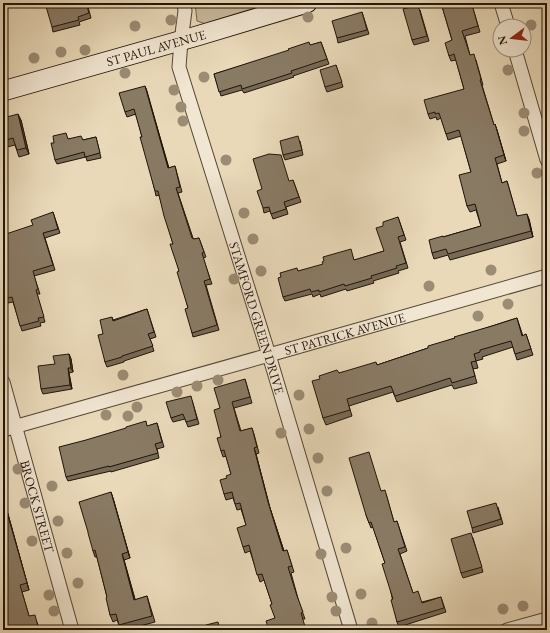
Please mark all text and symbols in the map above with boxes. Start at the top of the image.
north arrow [492,18,532,58]
street label: ST PAUL AVENUE [104,25,208,70]
text: N [494,34,510,47]
street label: STAMFORD GREEN DRIVE [226,239,289,396]
street label: ST PATRICK AVENUE [282,308,407,359]
street label: BROCK STREET [17,458,59,555]

